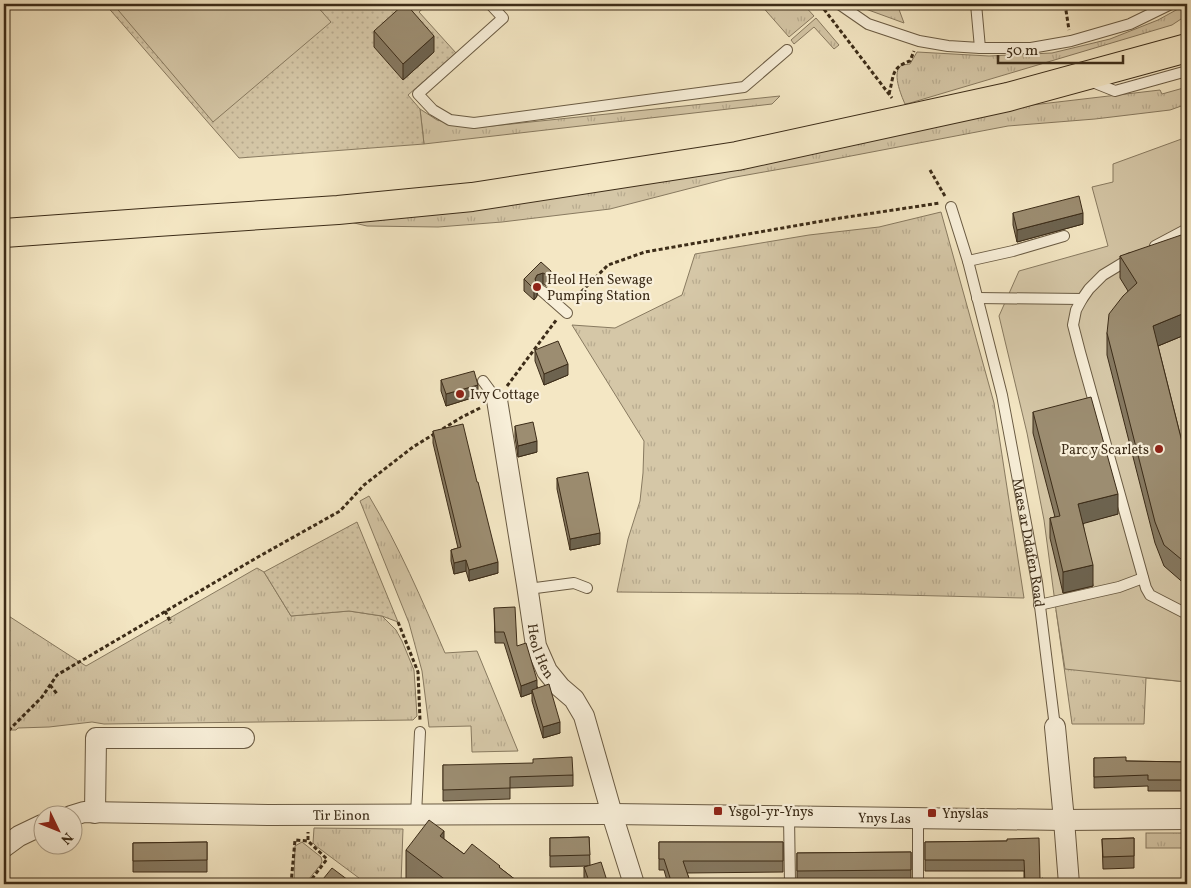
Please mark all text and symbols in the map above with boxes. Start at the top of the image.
scale bar [998,32,1124,64]
text: 50 m [1006,41,1038,62]
place label: Heol Hen Sewage Pumping Station [547,271,653,306]
marker: Heol Hen Sewage Pumping Station [531,281,543,293]
place label: Ivy Cottage [470,386,540,405]
marker: Ivy Cottage [454,388,466,400]
place label: Parc y Scarlets [1061,441,1149,460]
marker: Parc y Scarlets [1153,443,1165,455]
street label: Maes ar Ddafen Road [1007,477,1048,608]
street label: Heol Hen [522,622,558,683]
place label: Ysgol-yr-Ynys [728,803,813,822]
marker: Ysgol-yr-Ynys [712,805,724,817]
place label: Ynyslas [942,805,989,824]
north arrow [32,806,82,856]
street label: Tir Einon [313,807,370,826]
marker: Ynyslas [926,807,938,819]
street label: Ynys Las [858,809,911,829]
text: N [56,828,77,848]

